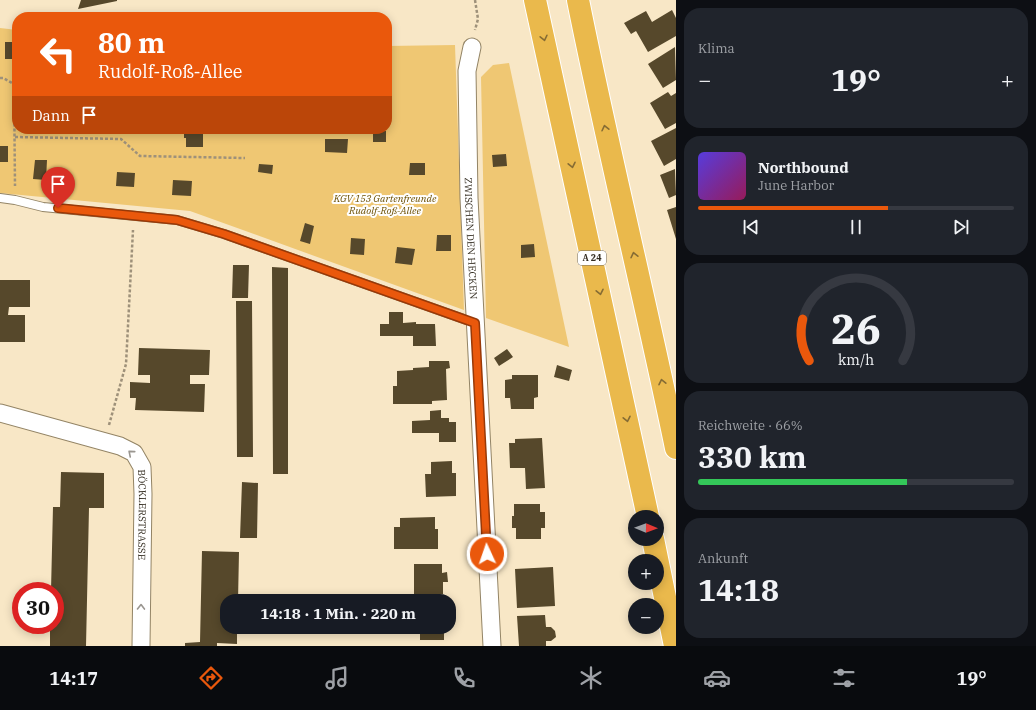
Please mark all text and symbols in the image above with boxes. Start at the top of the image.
text: 80 m [98,24,165,61]
icon: left [32,28,84,80]
one-way arrow [539,35,547,41]
text: Klima [698,40,735,57]
text: Rudolf-Roß-Allee [98,60,242,83]
text: 19° [831,60,881,99]
text: − [698,65,711,94]
text: + [1001,65,1014,94]
icon: arrive [78,104,100,126]
text: Dann [32,106,70,125]
one-way arrow [602,125,610,132]
text: Northbound [758,158,849,177]
one-way arrow [567,162,575,168]
pin [41,167,75,208]
icon: arrive [47,173,69,195]
street label: ZWISCHEN DEN HECKEN [462,177,480,300]
text: June Harbor [758,177,834,194]
park label: KGV 153 Gartenfreunde Rudolf-Roß-Allee [333,192,437,217]
icon: previous [740,216,762,238]
icon: pause [845,216,867,238]
icon: next [950,216,972,238]
road number: A 24 [578,251,606,265]
one-way arrow [630,252,638,258]
one-way arrow [595,289,603,295]
text: 26 [831,301,881,355]
text: km/h [838,350,874,369]
one-way arrow [659,379,667,385]
one-way arrow [623,416,631,422]
text: Reichweite · 66% [698,417,803,434]
text: 330 km [698,437,807,476]
one-way arrow [128,451,136,458]
street label: BÖCKLERSTRASSE [135,469,149,560]
north arrow [628,510,664,546]
map controls [628,510,664,634]
position arrow [466,533,508,575]
text: Ankunft [698,550,748,567]
button: + [628,554,664,590]
text: 14:18 [698,570,779,609]
speed limit sign: 30 [12,582,64,634]
button: − [628,598,664,634]
one-way arrow [137,604,145,610]
text: 14:18 · 1 Min. · 220 m [260,604,416,623]
icon: directions [197,664,225,692]
icon: music [323,664,351,692]
icon: phone [450,664,478,692]
icon: climate [577,664,605,692]
icon: car [703,664,731,692]
icon: filters [830,664,858,692]
text: 14:17 [49,667,98,690]
text: 19° [957,667,987,690]

